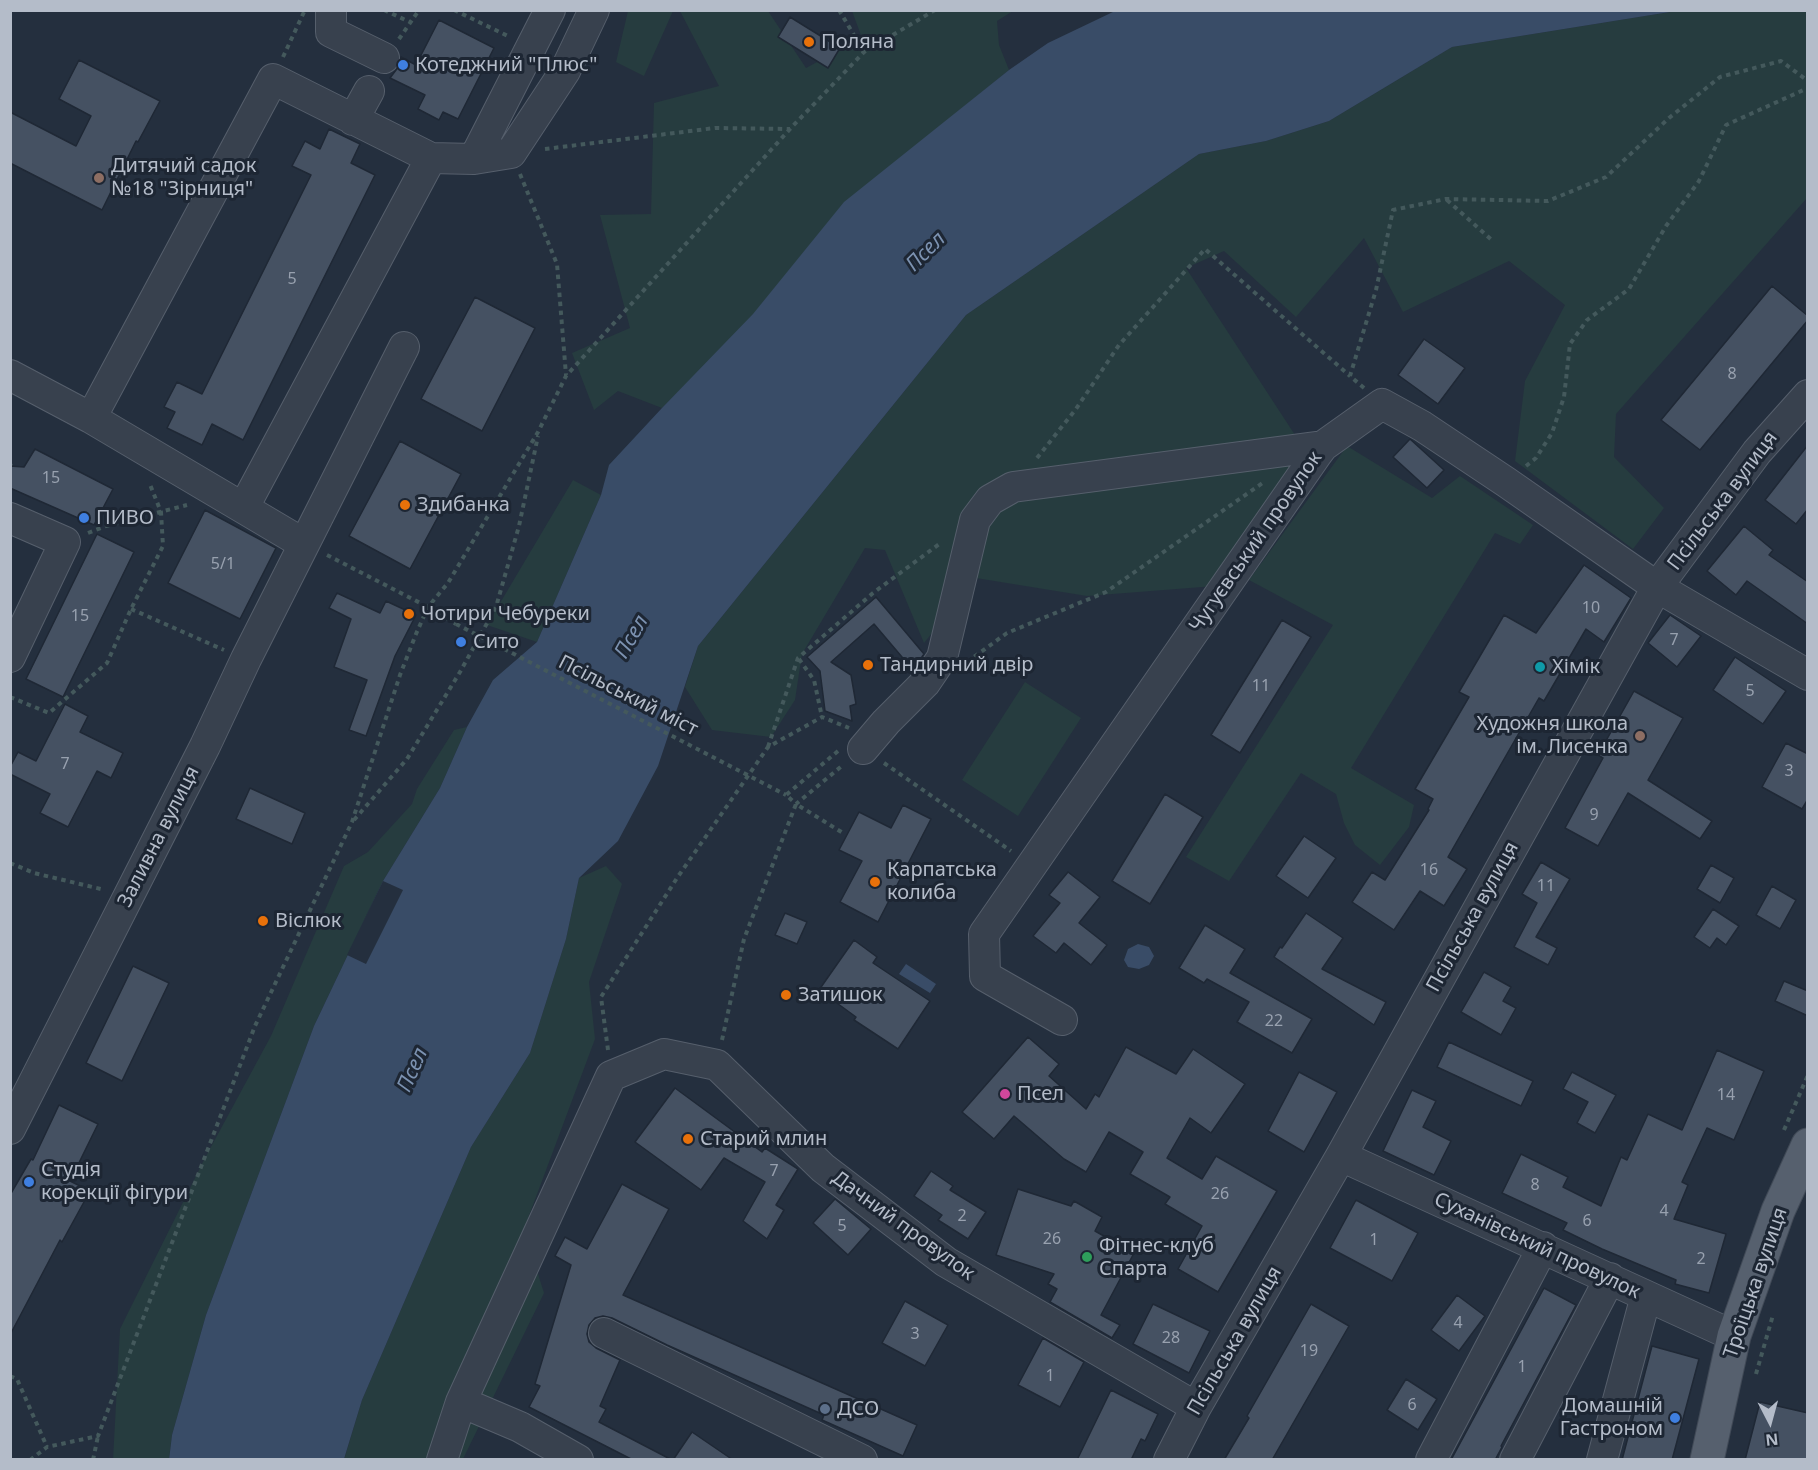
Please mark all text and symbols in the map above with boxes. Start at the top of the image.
place label: Поляна [821,30,894,54]
marker: Поляна [802,35,816,49]
place label: Котеджний "Плюс" [415,53,597,77]
marker: Котеджний "Плюс" [396,58,410,72]
place label: Дитячий садок №18 "Зірниця" [111,154,256,201]
marker: Дитячий садок №18 "Зірниця" [92,171,106,185]
water label: Псел [901,227,951,277]
house number: 5 [287,269,297,289]
house number: 8 [1727,364,1737,384]
street label: Псільська вулиця [1663,427,1783,575]
street label: Чугуєвський провулок [1184,447,1328,637]
house number: 15 [42,468,60,488]
place label: Здибанка [417,493,510,517]
marker: Здибанка [398,498,412,512]
place label: ПИВО [96,506,154,530]
marker: ПИВО [77,511,91,525]
house number: 5/1 [211,554,235,574]
house number: 10 [1582,598,1600,618]
place label: Чотири Чебуреки [421,602,590,626]
house number: 15 [71,606,89,626]
marker: Чотири Чебуреки [402,607,416,621]
water label: Псел [610,611,654,663]
place label: Сито [473,630,519,654]
house number: 7 [1669,630,1679,650]
marker: Сито [454,635,468,649]
street label: Псільський міст [554,650,702,742]
place label: Тандирний двір [880,653,1033,677]
place label: Хімік [1552,655,1600,679]
marker: Тандирний двір [861,658,875,672]
marker: Хімік [1533,660,1547,674]
house number: 11 [1252,676,1270,696]
house number: 5 [1745,681,1755,701]
place label: Художня школа ім. Лисенка [1477,712,1628,759]
marker: Художня школа ім. Лисенка [1633,729,1647,743]
house number: 7 [60,754,70,774]
house number: 3 [1784,761,1794,781]
street label: Заливна вулиця [113,763,205,911]
house number: 9 [1589,805,1599,825]
street label: Псільська вулиця [1422,838,1524,996]
place label: Карпатська колиба [887,858,997,905]
house number: 16 [1420,860,1438,880]
marker: Карпатська колиба [868,875,882,889]
house number: 11 [1537,876,1555,896]
place label: Віслюк [275,909,341,933]
marker: Віслюк [256,914,270,928]
place label: Затишок [798,983,883,1007]
marker: Затишок [779,988,793,1002]
house number: 22 [1265,1011,1283,1031]
water label: Псел [392,1044,434,1096]
place label: Псел [1017,1082,1064,1106]
house number: 14 [1717,1085,1735,1105]
marker: Псел [998,1087,1012,1101]
place label: Старий млин [700,1127,827,1151]
marker: Старий млин [681,1132,695,1146]
place label: Студія корекції фігури [41,1158,188,1205]
house number: 7 [769,1161,779,1181]
street label: Дачний провулок [827,1166,979,1286]
marker: Студія корекції фігури [22,1175,36,1189]
house number: 8 [1530,1175,1540,1195]
house number: 26 [1211,1184,1229,1204]
street label: Суханівський провулок [1430,1188,1644,1304]
house number: 4 [1659,1201,1669,1221]
street label: Троїцька вулиця [1719,1205,1793,1361]
house number: 2 [957,1206,967,1226]
house number: 6 [1582,1211,1592,1231]
house number: 5 [837,1216,847,1236]
house number: 26 [1043,1229,1061,1249]
house number: 1 [1369,1230,1379,1250]
place label: Фітнес-клуб Спарта [1099,1234,1214,1281]
house number: 2 [1696,1249,1706,1269]
marker: Фітнес-клуб Спарта [1080,1250,1094,1264]
street label: Псільська вулиця [1183,1262,1287,1420]
house number: 4 [1453,1313,1463,1333]
house number: 3 [910,1324,920,1344]
house number: 28 [1162,1328,1180,1348]
house number: 19 [1300,1341,1318,1361]
house number: 1 [1517,1357,1527,1377]
house number: 1 [1045,1366,1055,1386]
north arrow [1740,1392,1800,1452]
place label: Домашній Гастроном [1560,1394,1663,1441]
house number: 6 [1407,1395,1417,1415]
place label: ДСО [837,1397,879,1421]
marker: ДСО [818,1402,832,1416]
marker: Домашній Гастроном [1668,1411,1682,1425]
text: N [1764,1428,1780,1452]

